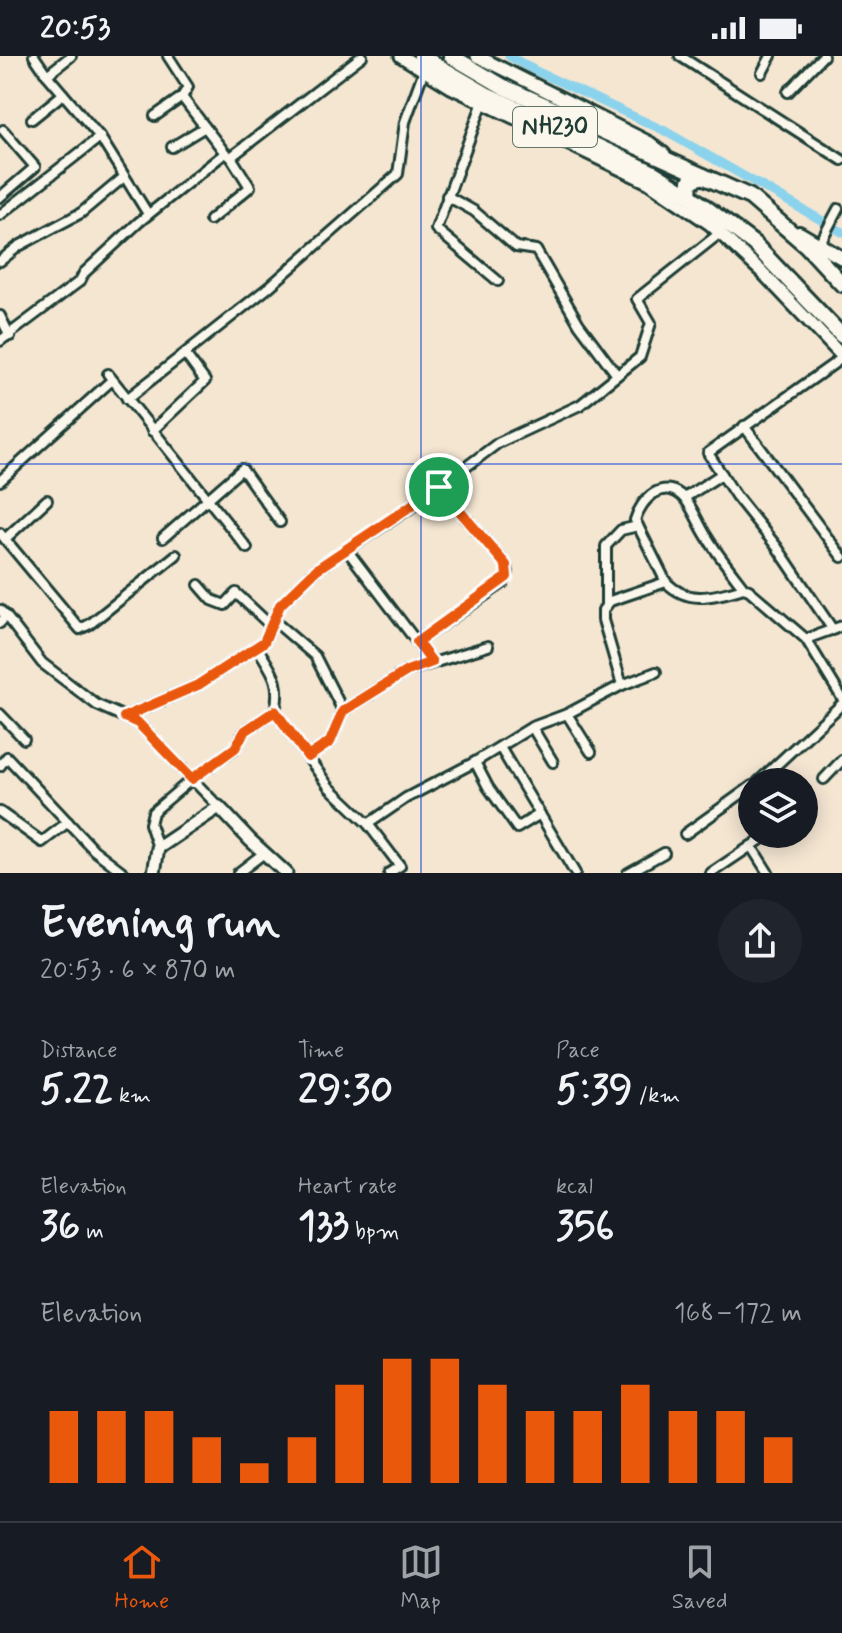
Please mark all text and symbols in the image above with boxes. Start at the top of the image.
text: 20:53 [40,9,111,48]
road number: NH230 [513,107,597,147]
pin [405,453,473,521]
icon: arrive [417,465,461,509]
map controls [738,768,818,848]
button: layers [738,768,818,848]
text: Evening run [40,895,280,953]
button: share [718,899,802,983]
text: 20:53 · 6 × 870 m [40,954,236,988]
text: Distance [40,1037,117,1065]
text: Time [298,1037,344,1065]
text: Pace [556,1037,600,1065]
text: 5.22 [40,1065,113,1117]
text: 29:30 [298,1065,393,1117]
text: 5:39 [556,1065,633,1117]
text: km [113,1082,151,1110]
text: /km [633,1082,680,1110]
text: Elevation [40,1173,127,1201]
text: Heart rate [298,1173,397,1201]
text: kcal [556,1173,593,1201]
text: 36 [40,1201,80,1253]
text: 133 [298,1201,349,1253]
text: 356 [556,1201,614,1253]
text: m [80,1218,104,1246]
text: bpm [349,1218,399,1246]
text: Elevation [40,1297,142,1331]
text: 168–172 m [674,1297,802,1331]
tab: Home [115,1540,169,1616]
tab: Map [399,1540,443,1616]
tab: Saved [672,1540,727,1616]

